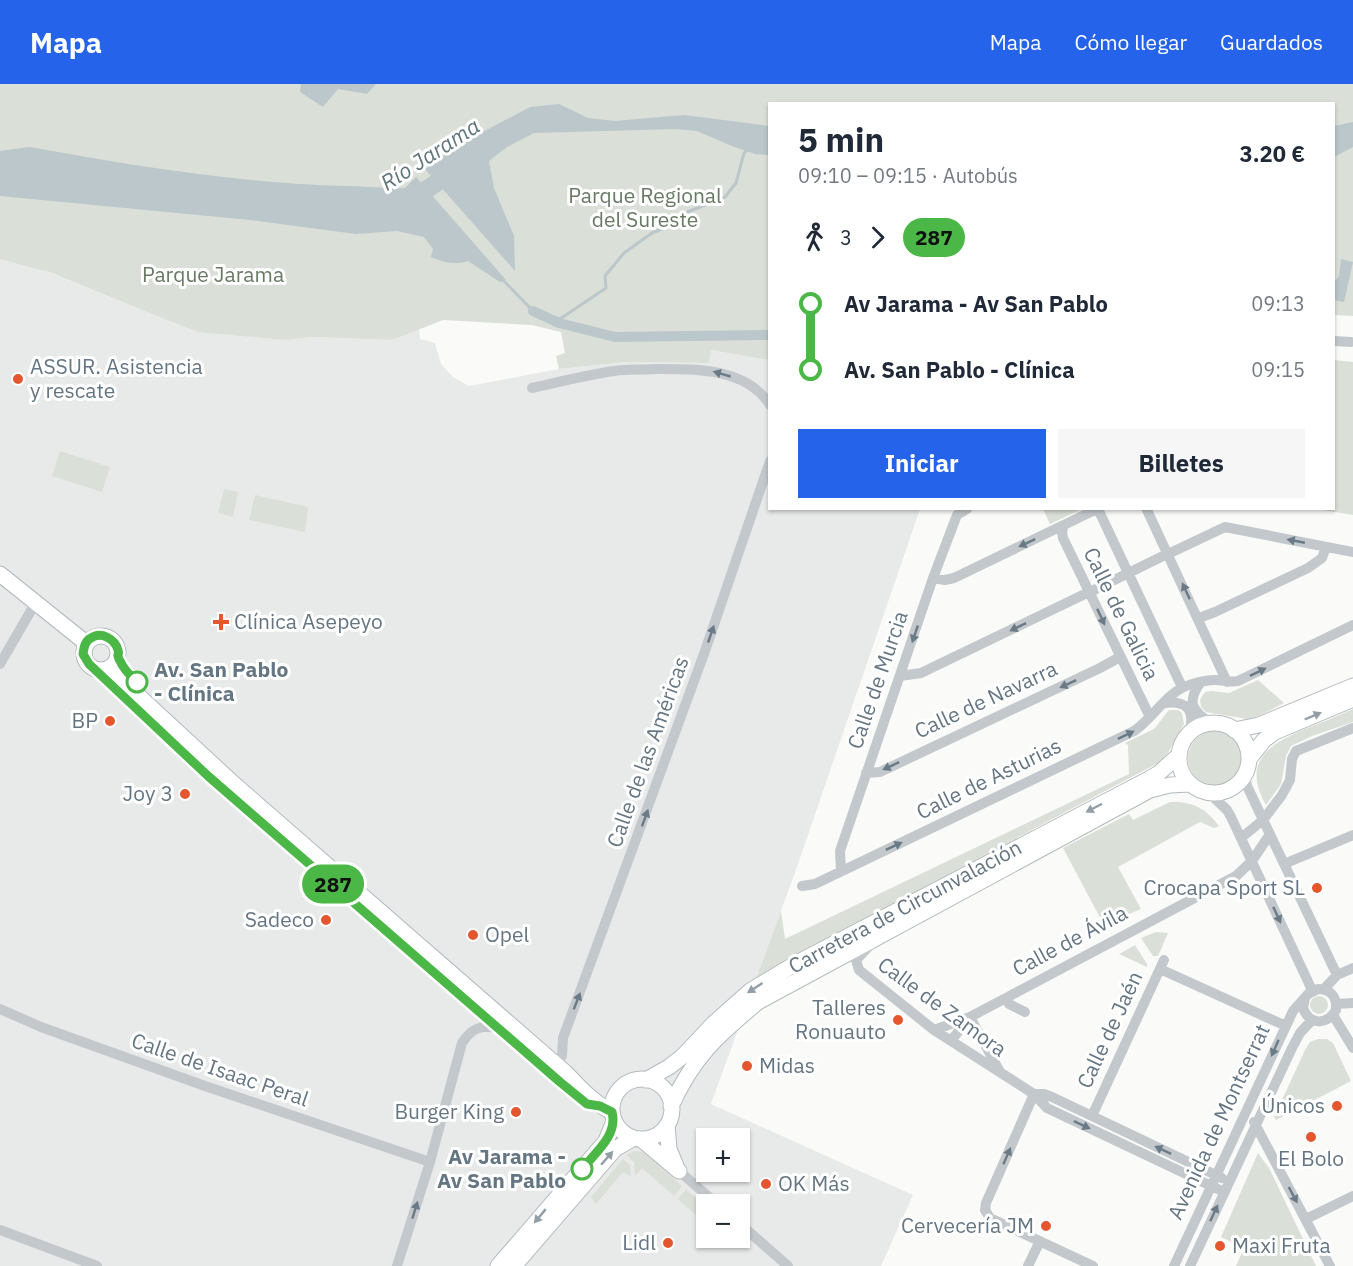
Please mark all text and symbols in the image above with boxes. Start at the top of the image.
text: Mapa [30,24,102,61]
text: Mapa [990,28,1041,56]
text: Cómo llegar [1074,28,1187,56]
text: Guardados [1220,28,1323,56]
water label: Río Jarama [375,111,485,196]
text: 5 min [798,118,884,161]
text: 3.20 € [1240,139,1305,168]
text: 09:10 – 09:15 · Autobús [798,162,1018,189]
park label: Parque Regional del Sureste [568,181,722,233]
icon: walk [798,221,831,254]
icon: forward [861,221,894,254]
text: 287 [915,223,953,251]
text: 3 [840,224,852,251]
park label: Parque Jarama [142,260,284,288]
text: Av Jarama - Av San Pablo [844,289,1108,318]
text: 09:13 [1251,290,1305,317]
place label: ASSUR. Asistencia y rescate [30,352,203,404]
text: Av. San Pablo - Clínica [844,355,1075,384]
text: 09:15 [1251,356,1305,383]
one-way arrow [713,369,731,378]
marker: ASSUR. Asistencia y rescate [11,372,25,386]
button: Iniciar [798,429,1046,498]
button: Billetes [1058,429,1305,498]
one-way arrow [1286,536,1305,545]
one-way arrow [1019,538,1036,547]
street label: Calle de Galicia [1078,542,1166,685]
one-way arrow [1181,582,1190,599]
place label: Clínica Asepeyo [234,607,383,635]
street label: Calle de Murcia [840,607,914,752]
one-way arrow [1096,609,1105,626]
marker: Clínica Asepeyo [212,613,230,631]
one-way arrow [1009,622,1026,631]
one-way arrow [707,625,716,643]
one-way arrow [909,625,919,643]
street label: Calle de las Américas [600,652,695,851]
street label: Calle de Navarra [910,654,1062,744]
place label: Av. San Pablo - Clínica [154,655,289,707]
one-way arrow [1249,667,1266,676]
marker: Av. San Pablo - Clínica [126,671,148,693]
one-way arrow [1059,679,1076,688]
place label: BP [72,706,98,734]
one-way arrow [1305,711,1323,721]
marker: BP [103,714,117,728]
one-way arrow [1118,730,1135,739]
street label: Calle de Asturias [911,731,1066,825]
one-way arrow [883,762,900,771]
place label: Joy 3 [123,779,173,807]
marker: Joy 3 [178,787,192,801]
one-way arrow [1085,803,1102,812]
one-way arrow [640,809,650,827]
street label: Carretera de Circunvalación [783,833,1026,980]
one-way arrow [885,841,902,850]
line badge: 287 [298,864,368,904]
text: 287 [314,870,352,898]
place label: Crocapa Sport SL [1143,873,1305,901]
marker: Crocapa Sport SL [1310,881,1324,895]
street label: Calle de Ávila [1007,898,1132,982]
place label: Sadeco [245,905,314,933]
one-way arrow [1272,907,1281,924]
marker: Sadeco [319,913,333,927]
place label: Opel [485,920,530,948]
marker: Opel [466,928,480,942]
street label: Calle de Zamora [872,950,1013,1063]
street label: Calle de Jaén [1070,967,1148,1093]
one-way arrow [747,983,763,994]
one-way arrow [572,991,582,1009]
place label: Talleres Ronuauto [795,993,886,1045]
marker: Talleres Ronuauto [891,1013,905,1027]
street label: Avenida de Montserrat [1160,1019,1276,1224]
street label: Calle de Isaac Peral [128,1026,313,1113]
one-way arrow [1271,1040,1280,1057]
place label: Midas [759,1051,815,1079]
marker: Midas [740,1059,754,1073]
place label: Únicos [1261,1091,1325,1119]
place label: Burger King [394,1097,504,1125]
marker: Únicos [1330,1099,1344,1113]
marker: Burger King [509,1105,523,1119]
one-way arrow [1074,1121,1091,1130]
map controls [696,1128,750,1248]
button: + [696,1128,750,1182]
marker: El Bolo [1304,1130,1318,1144]
place label: Av Jarama - Av San Pablo [437,1142,566,1194]
place label: El Bolo [1278,1144,1344,1172]
one-way arrow [1155,1145,1172,1154]
one-way arrow [1003,1148,1012,1165]
one-way arrow [600,1151,613,1166]
marker: Av Jarama - Av San Pablo [571,1158,593,1180]
place label: OK Más [778,1169,850,1197]
marker: OK Más [759,1177,773,1191]
one-way arrow [1288,1187,1298,1204]
button: − [696,1194,750,1248]
one-way arrow [411,1201,420,1219]
one-way arrow [1209,1203,1219,1221]
one-way arrow [534,1208,547,1224]
place label: Cervecería JM [901,1211,1034,1239]
marker: Cervecería JM [1039,1219,1053,1233]
place label: Lidl [622,1228,656,1256]
place label: Maxi Fruta [1232,1231,1331,1259]
marker: Lidl [661,1236,675,1250]
marker: Maxi Fruta [1213,1239,1227,1253]

